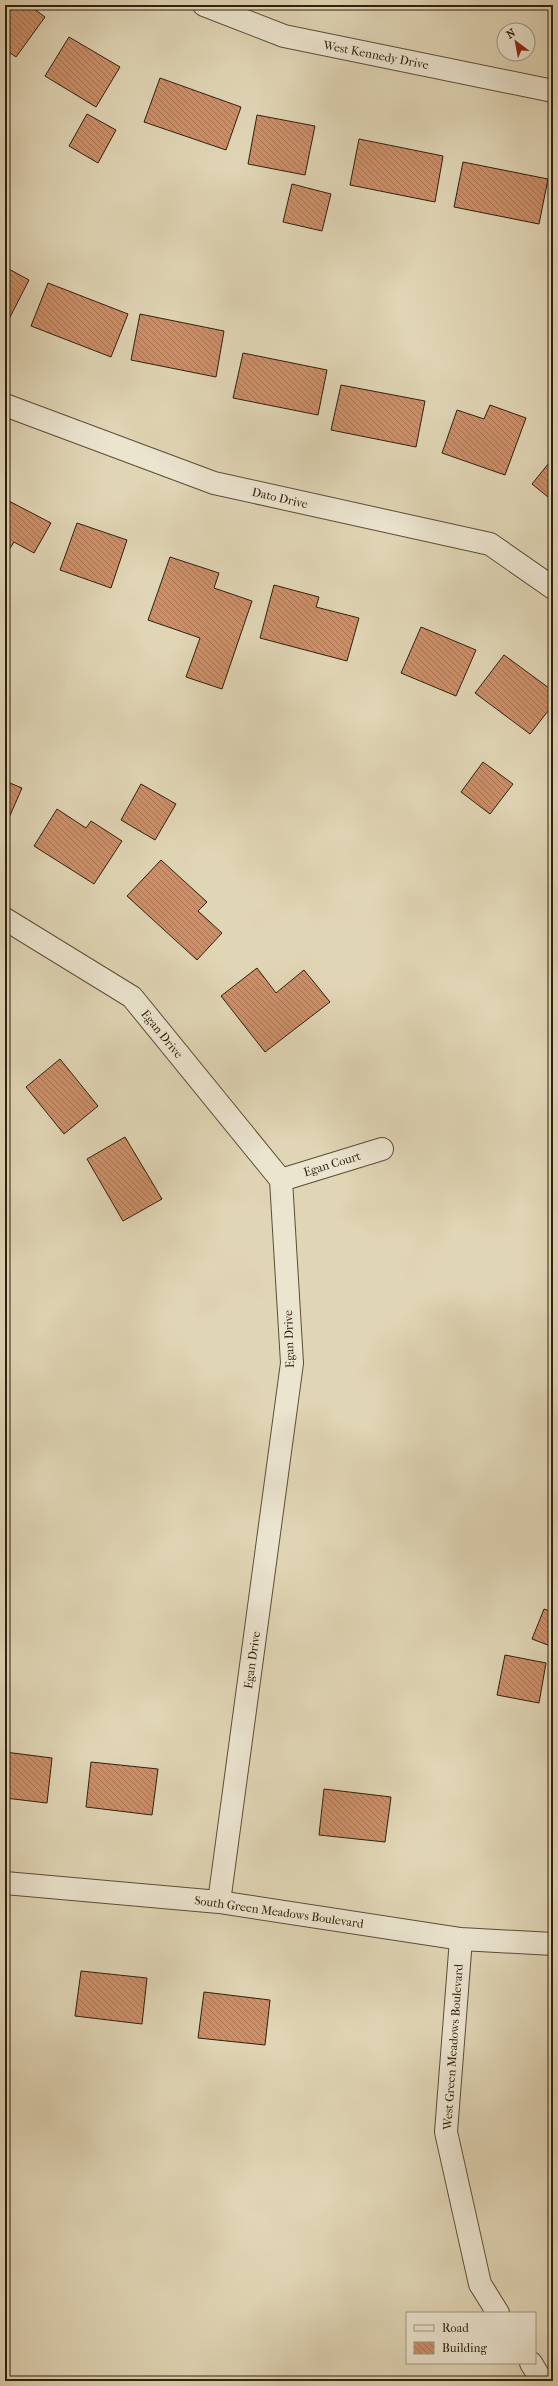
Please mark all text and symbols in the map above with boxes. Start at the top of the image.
north arrow [496,22,536,62]
text: N [504,26,518,42]
street label: West Kennedy Drive [321,38,430,72]
street label: Dato Drive [251,485,309,511]
street label: Egan Drive [138,1007,186,1061]
street label: Egan Court [302,1148,363,1179]
street label: Egan Drive [281,1310,297,1368]
street label: Egan Drive [241,1630,263,1690]
street label: South Green Meadows Boulevard [194,1893,365,1931]
street label: West Green Meadows Boulevard [440,1963,466,2131]
legend [406,2312,536,2364]
text: Road [442,2321,469,2335]
text: Building [442,2341,487,2355]

